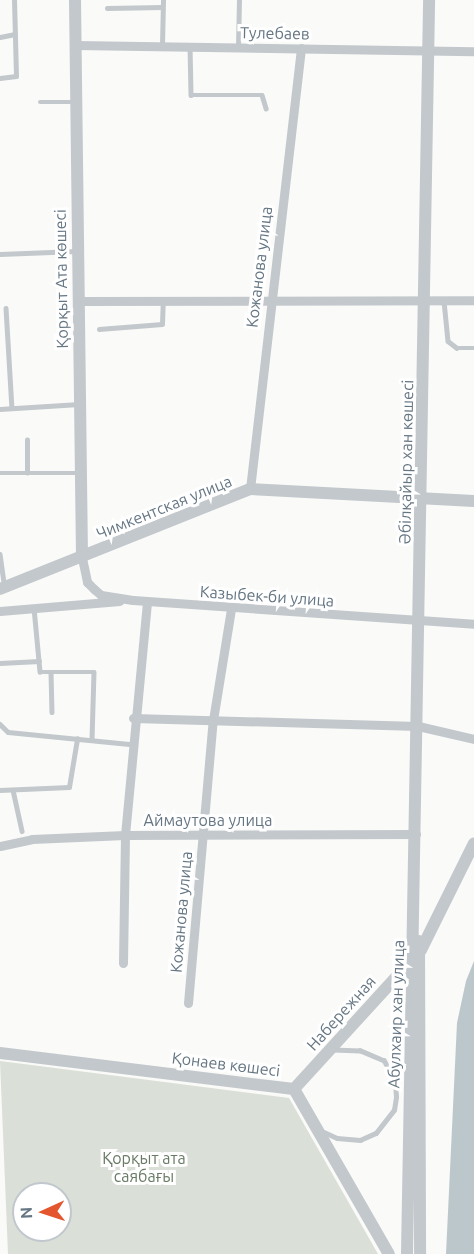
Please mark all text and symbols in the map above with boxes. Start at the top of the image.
street label: Тулебаев [240,23,310,43]
street label: Кожанова улица [242,205,276,329]
street label: Қорқыт Ата көшесі [50,209,72,349]
street label: Әбілқайыр хан көшесі [395,379,417,545]
street label: Чимкентская улица [94,471,234,543]
street label: Казыбек-би улица [199,582,335,610]
street label: Аймаутова улица [144,810,272,830]
street label: Кожанова улица [166,850,196,974]
street label: Абулхаир хан улица [384,939,408,1089]
street label: Набережная [302,972,380,1054]
street label: Қонаев көшесі [171,1048,281,1080]
park label: Қорқыт ата саябағы [102,1148,186,1186]
north arrow [12,1182,72,1242]
text: N [17,1206,35,1219]

